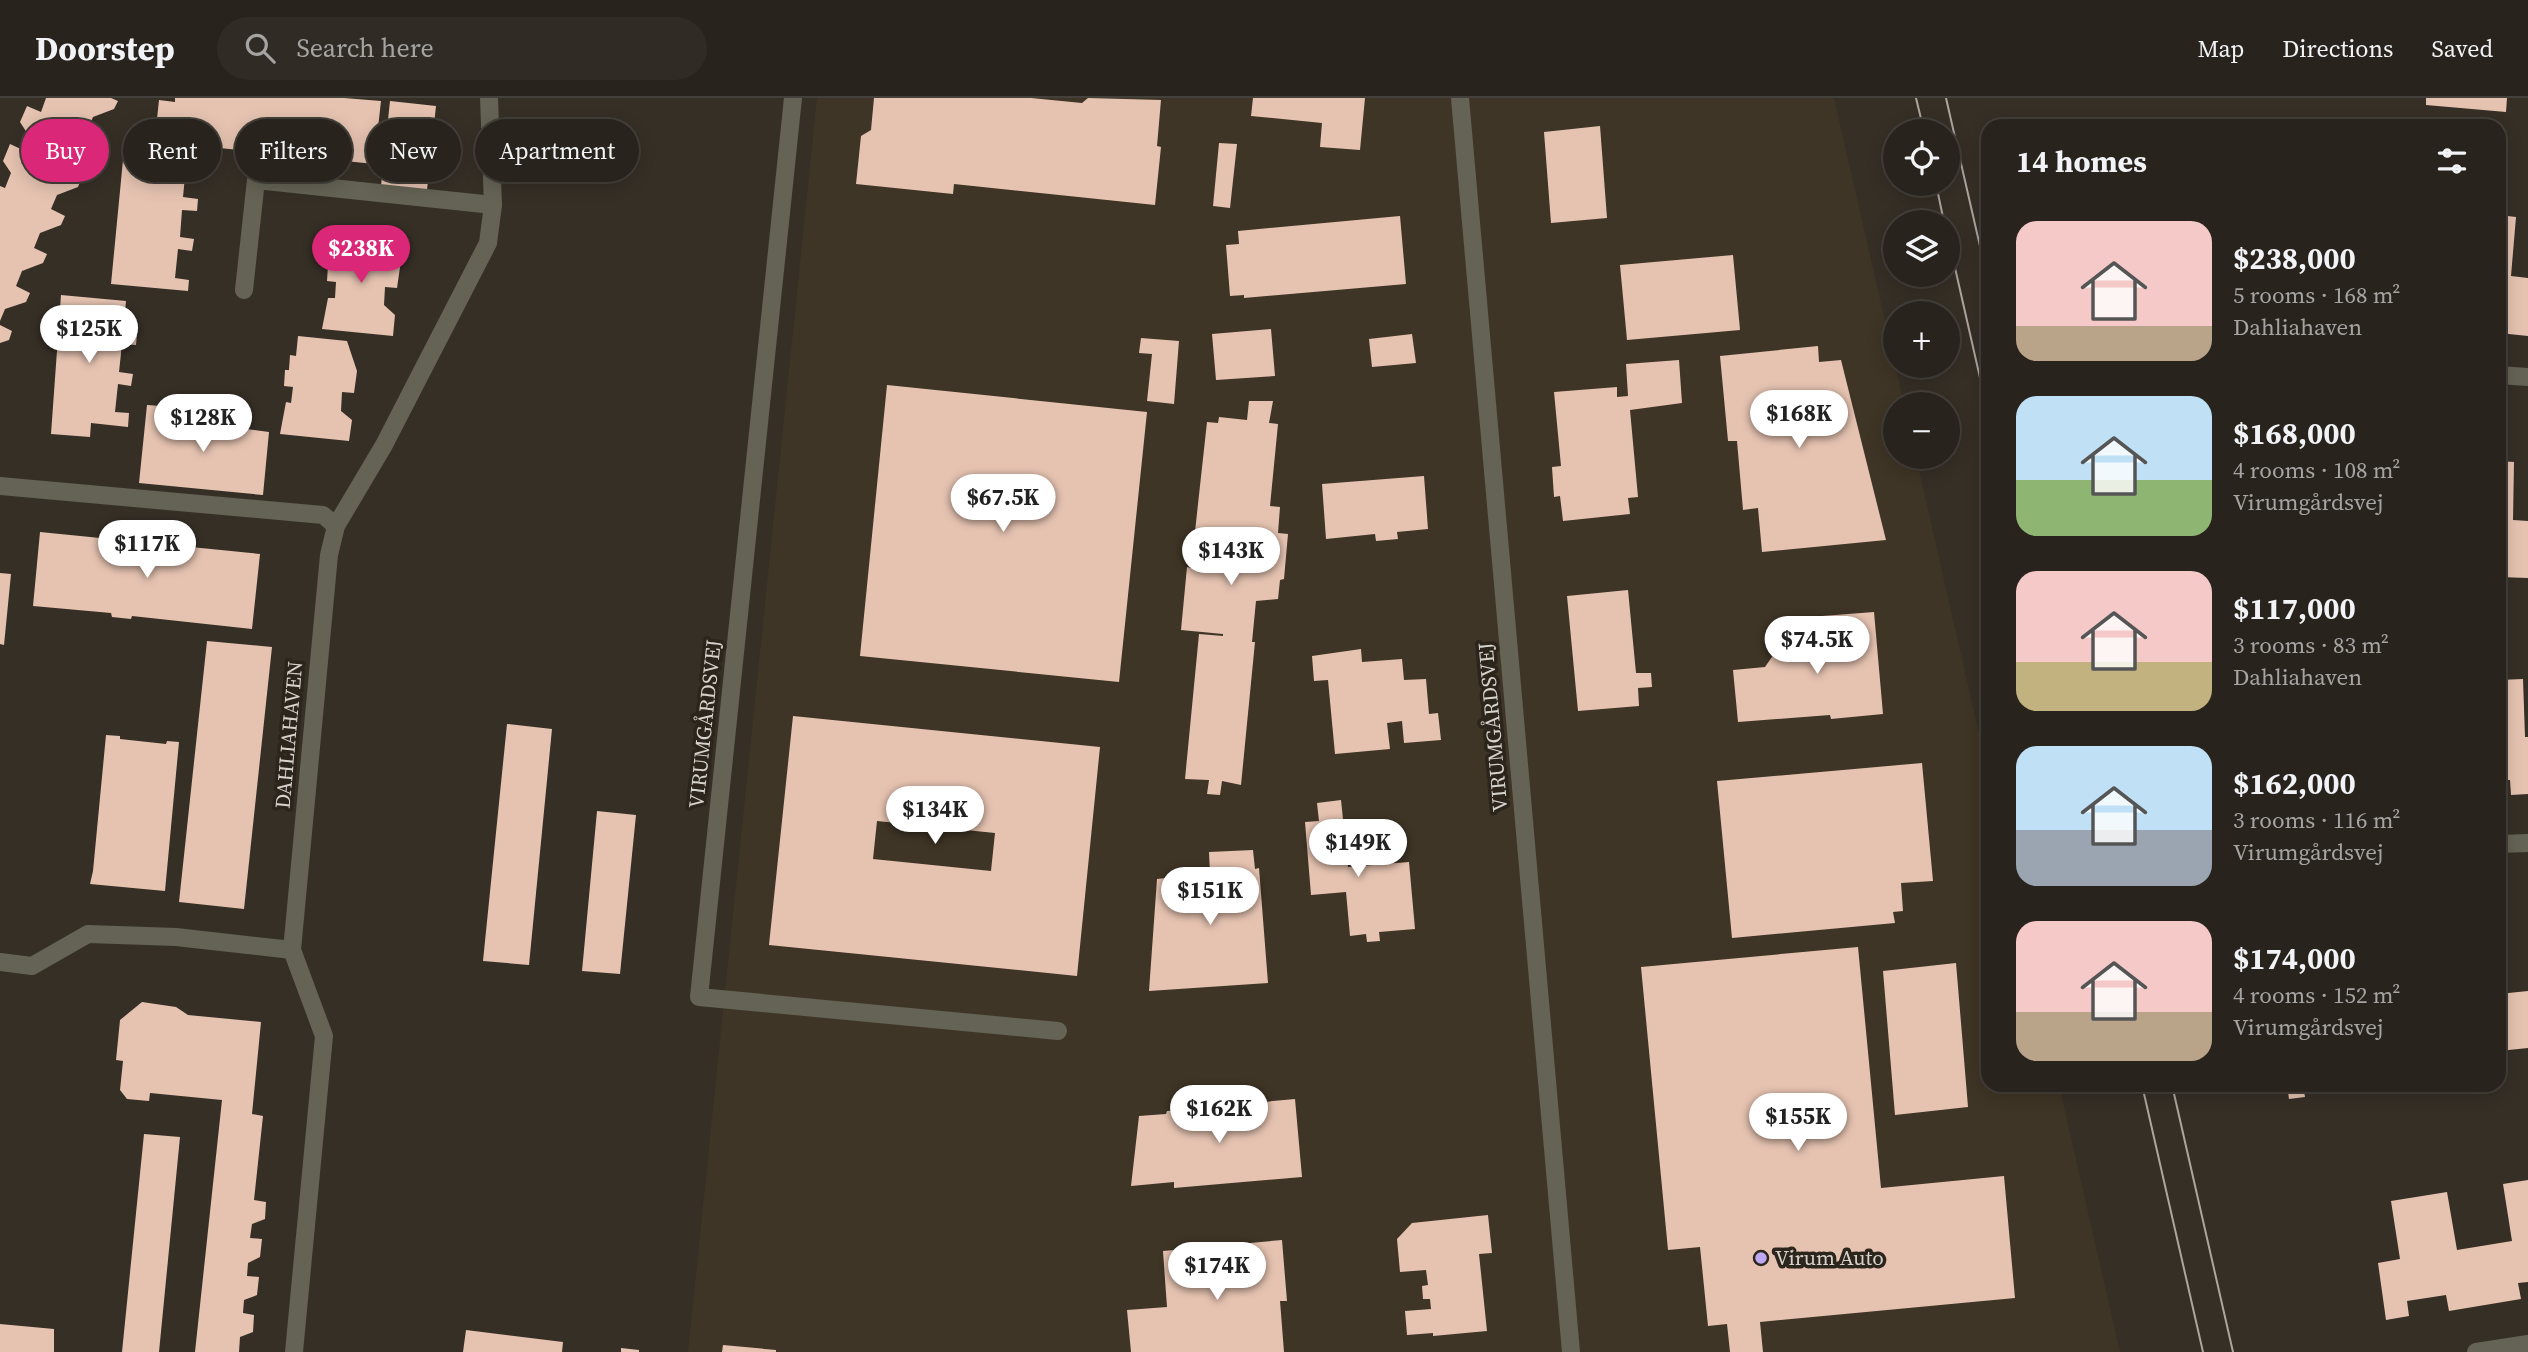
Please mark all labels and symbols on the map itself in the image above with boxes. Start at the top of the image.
pin: $238K [312,226,410,285]
pin: $125K [40,306,138,365]
pin: $168K [1750,390,1848,450]
pin: $128K [154,394,252,454]
pin: $67.5K [946,474,1060,534]
pin: $117K [98,520,196,580]
pin: $143K [1182,528,1280,587]
pin: $74.5K [1760,616,1874,676]
street label: VIRUMGÅRDSVEJ [681,638,728,810]
street label: VIRUMGÅRDSVEJ [1471,641,1514,813]
street label: DAHLIAHAVEN [268,660,309,810]
pin: $134K [886,786,984,846]
pin: $149K [1309,820,1407,879]
pin: $151K [1161,868,1259,927]
pin: $162K [1170,1086,1268,1145]
pin: $155K [1749,1094,1847,1153]
pin: $174K [1168,1242,1266,1302]
place label: Virum Auto [1775,1243,1884,1272]
marker: Virum Auto [1753,1250,1769,1266]

